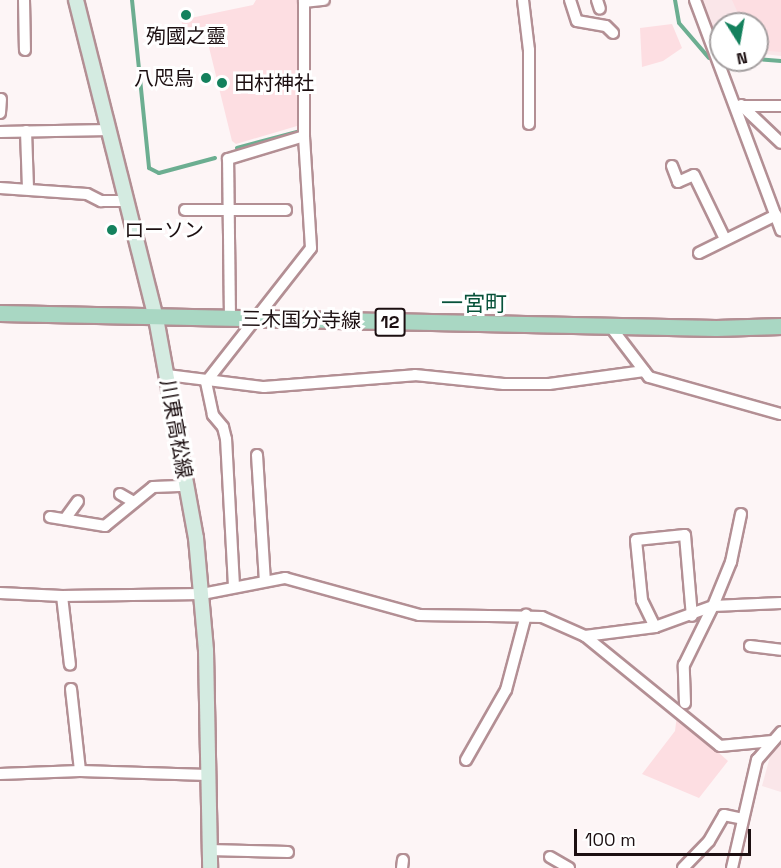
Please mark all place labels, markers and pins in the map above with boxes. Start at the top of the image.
marker: 殉國之靈 [179,8,193,22]
place label: 殉國之靈 [146,24,226,48]
place label: 八咫烏 [134,66,194,90]
marker: 八咫烏 [199,71,213,85]
place label: 田村神社 [234,71,314,95]
marker: 田村神社 [215,76,229,90]
place label: ローソン [124,218,204,242]
marker: ローソン [105,223,119,237]

